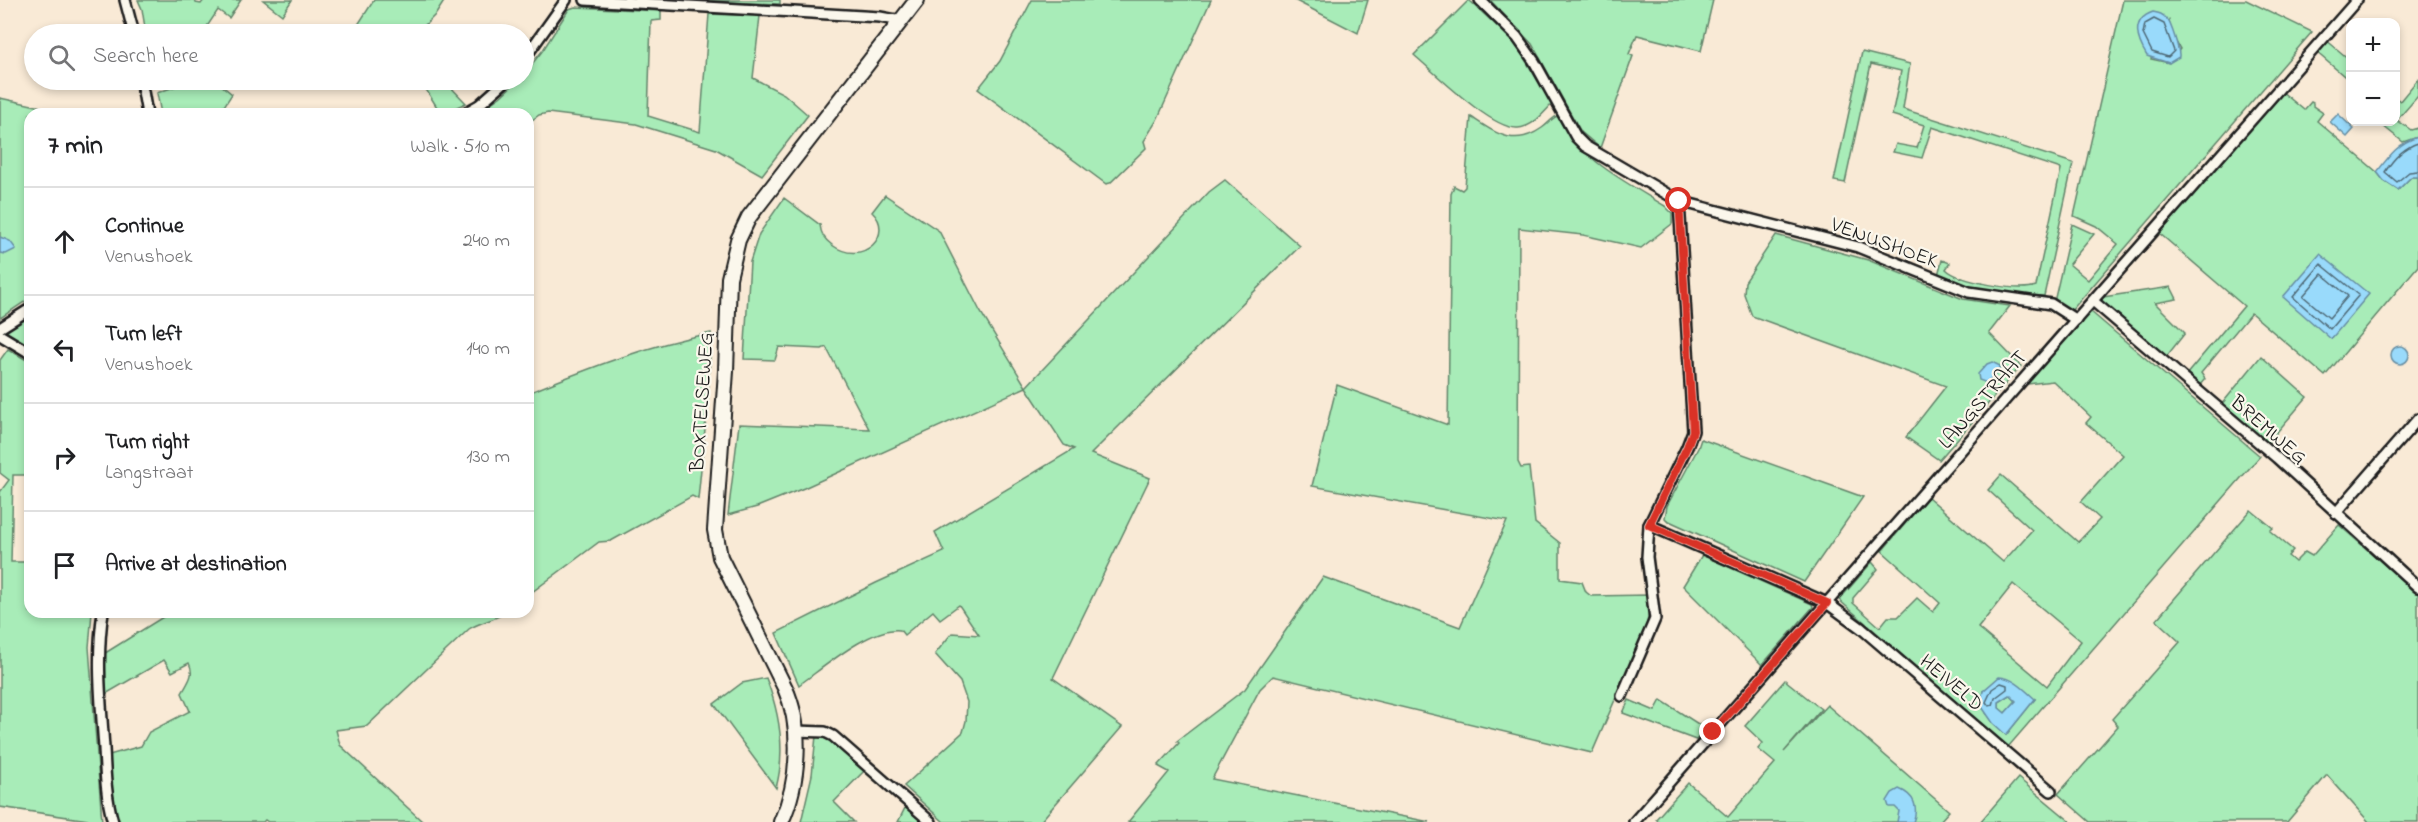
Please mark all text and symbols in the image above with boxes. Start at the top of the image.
map controls [2346,18,2400,126]
button: + [2346,18,2400,72]
search box [24,24,534,90]
icon: search [45,41,78,74]
text: Search here [93,41,198,73]
button: − [2346,72,2400,126]
text: 7 min [48,128,103,166]
text: Walk · 510 m [410,133,510,162]
route start [1665,187,1691,213]
street label: VENUSHOEK [1825,210,1943,277]
text: Continue [105,211,184,243]
icon: ahead [48,225,81,258]
text: 240 m [463,227,510,256]
text: Venushoek [105,243,192,272]
text: Turn left [105,319,182,351]
street label: BOXTELSEWEG [683,331,723,474]
icon: left [48,333,81,366]
text: 140 m [466,335,510,364]
street label: LANGSTRAAT [1932,344,2035,457]
text: Venushoek [105,351,192,380]
street label: BREMWEG [2222,388,2313,472]
text: Turn right [105,427,190,459]
icon: right [48,441,81,474]
text: 130 m [466,443,510,472]
text: Langstraat [105,459,193,488]
icon: arrive [48,549,81,582]
text: Arrive at destination [105,549,287,581]
street label: HEIVELD [1912,648,1989,719]
route end [1699,718,1725,744]

